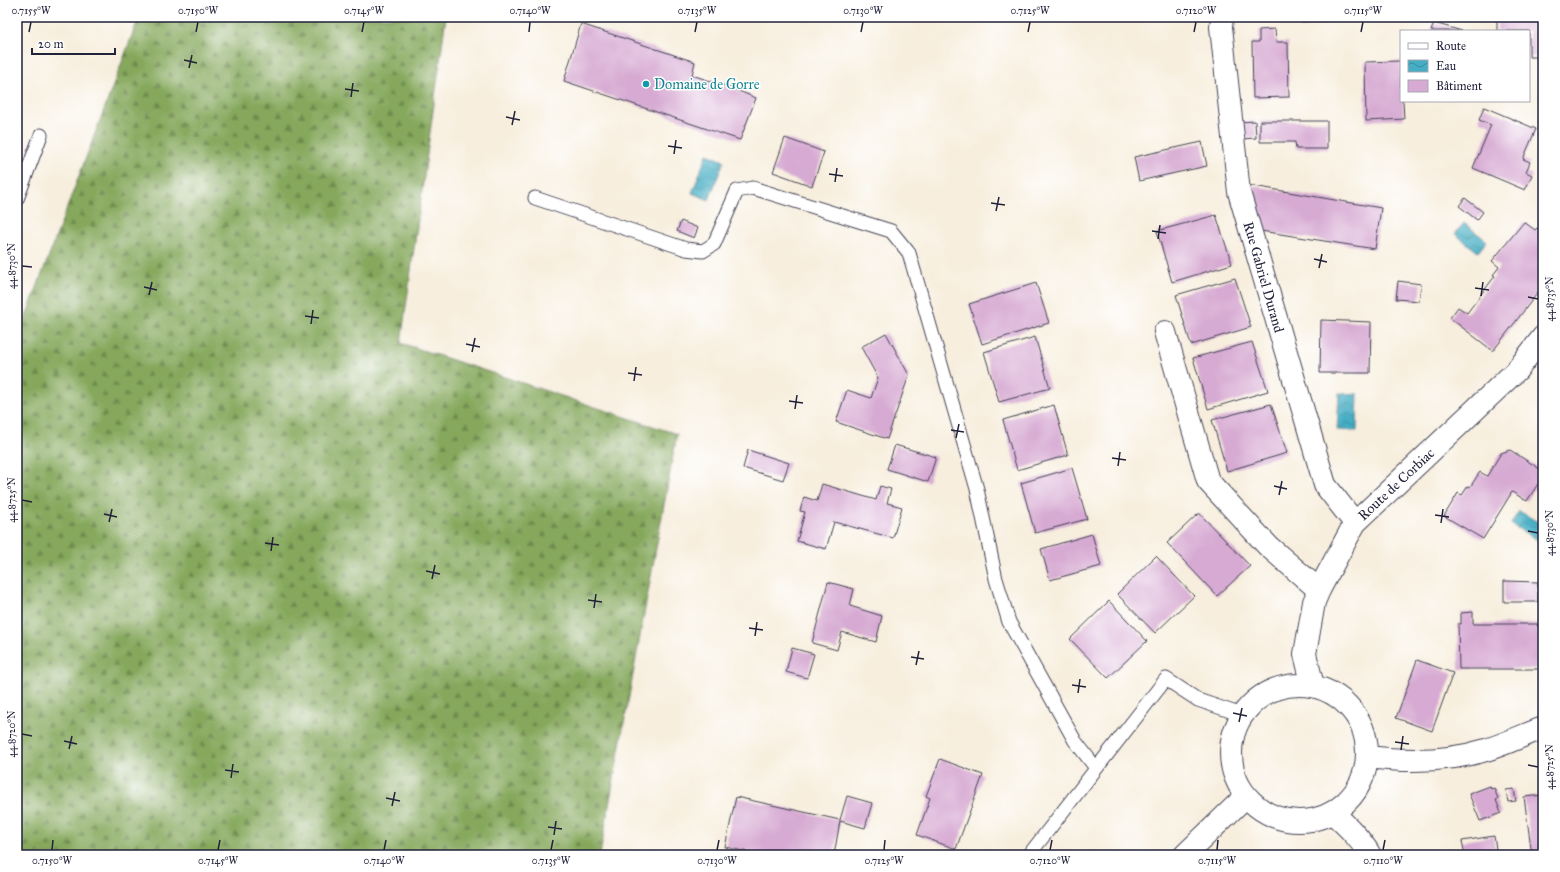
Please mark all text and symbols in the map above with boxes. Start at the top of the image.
text: 0.7155°W [12,5,51,17]
text: 0.7150°W [178,5,219,17]
text: 0.7145°W [344,5,384,17]
text: 0.7140°W [509,5,551,17]
text: 0.7135°W [678,5,717,17]
text: 0.7130°W [843,5,883,17]
text: 0.7125°W [1010,5,1050,17]
text: 0.7120°W [1176,5,1217,17]
text: 0.7115°W [1344,5,1383,17]
scale bar [32,30,115,56]
legend [1400,30,1530,102]
text: 20 m [38,37,64,51]
text: Route [1436,39,1466,53]
text: Eau [1436,59,1457,73]
place label: Domaine de Gorre [654,76,760,93]
marker: Domaine de Gorre [641,79,651,89]
text: Bâtiment [1436,79,1483,93]
street label: Rue Gabriel Durand [1240,220,1288,335]
text: 44.8730°N [6,242,18,289]
text: 44.8735°N [1544,276,1556,321]
street label: Route de Corbiac [1355,445,1438,524]
text: 44.8725°N [6,477,18,523]
text: 44.8730°N [1544,509,1556,556]
text: 44.8720°N [6,710,18,757]
text: 44.8725°N [1544,744,1556,790]
text: 0.7150°W [32,855,73,867]
text: 0.7145°W [198,855,238,867]
text: 0.7140°W [363,855,405,867]
text: 0.7135°W [532,855,571,867]
text: 0.7130°W [697,855,737,867]
text: 0.7125°W [864,855,904,867]
text: 0.7120°W [1030,855,1071,867]
text: 0.7115°W [1198,855,1237,867]
text: 0.7110°W [1363,855,1403,867]

